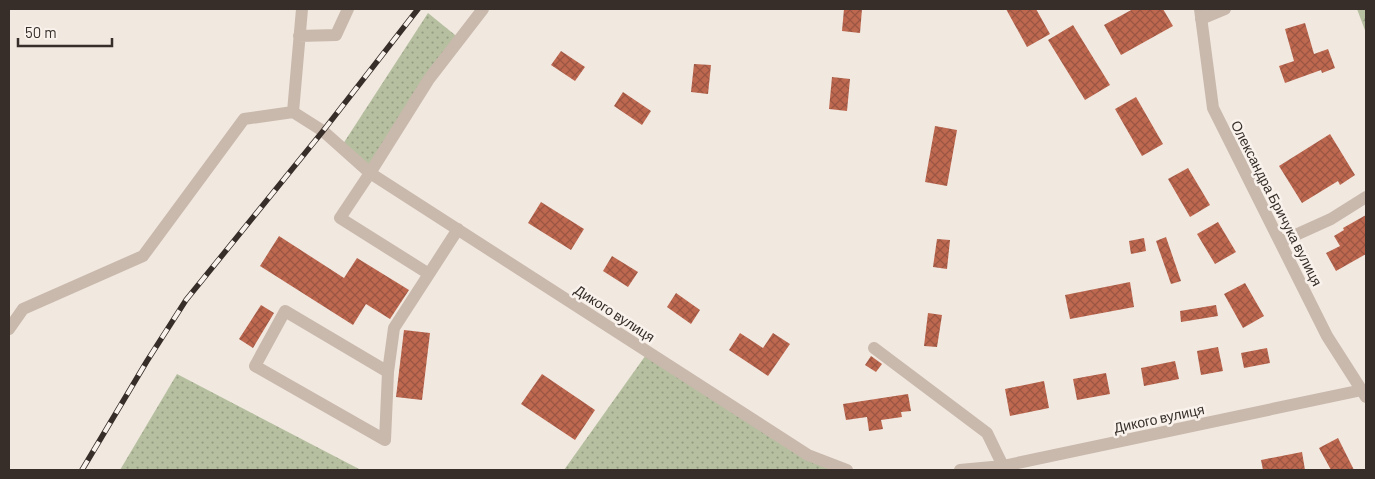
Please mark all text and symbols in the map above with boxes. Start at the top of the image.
scale bar [18,15,111,47]
text: 50 m [25,23,57,41]
street label: Олександра Бричука вулиця [1228,117,1326,289]
street label: Дикого вулиця [572,281,658,345]
street label: Дикого вулиця [1112,400,1206,436]

